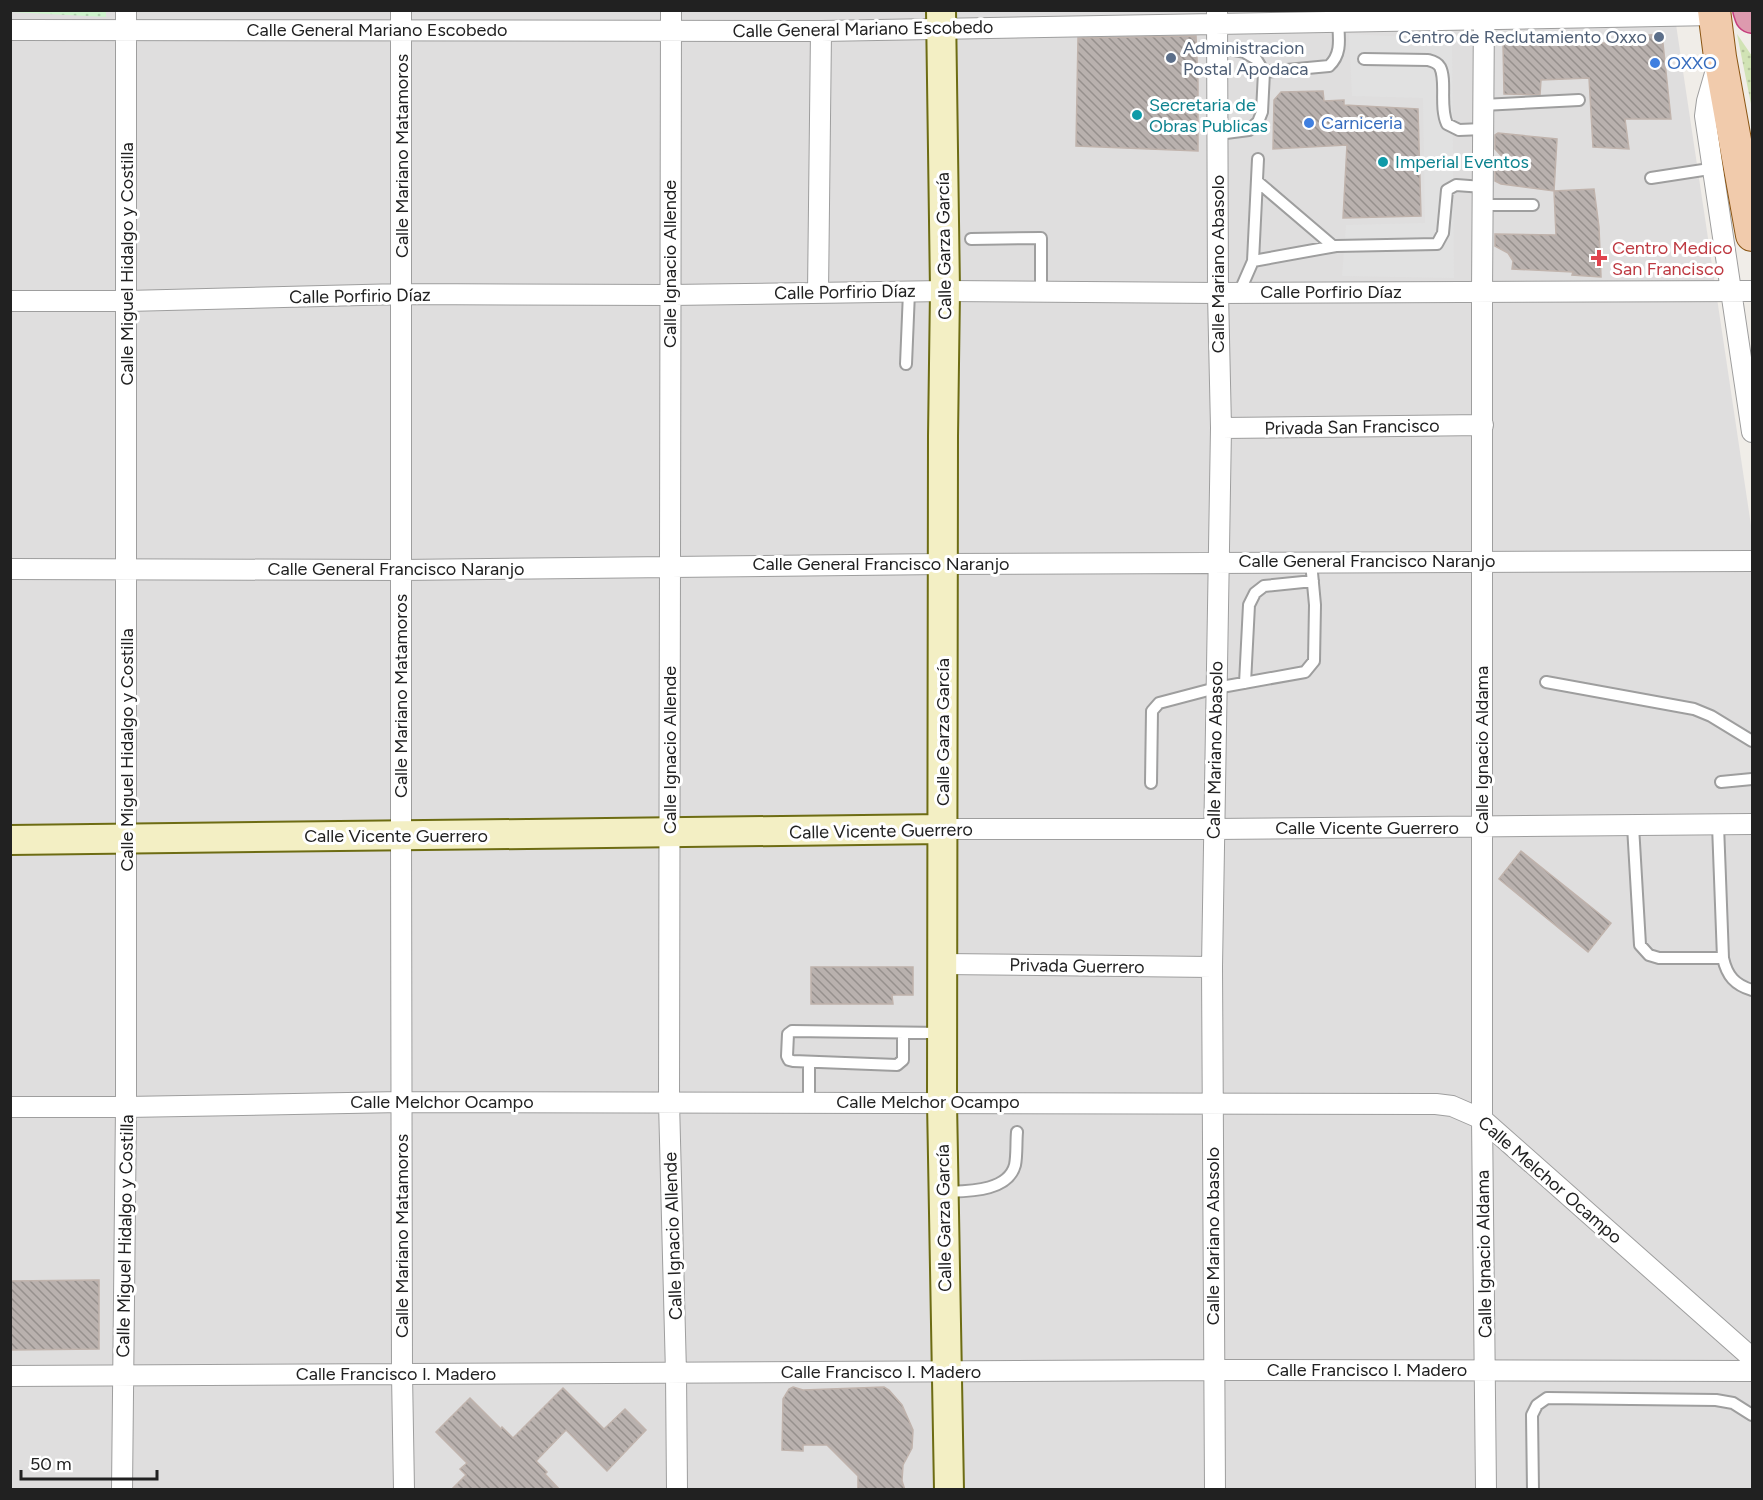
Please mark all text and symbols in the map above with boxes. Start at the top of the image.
street label: Calle General Mariano Escobedo [732,16,994,42]
street label: Calle General Mariano Escobedo [247,19,507,41]
place label: Centro de Reclutamiento Oxxo [1398,26,1647,48]
marker: Centro de Reclutamiento Oxxo [1652,30,1666,44]
place label: Administracion Postal Apodaca [1183,37,1308,80]
marker: Administracion Postal Apodaca [1164,51,1178,65]
place label: OXXO [1667,52,1717,74]
street label: Calle Mariano Matamoros [391,54,413,258]
marker: OXXO [1648,56,1662,70]
place label: Secretaria de Obras Publicas [1149,94,1268,137]
marker: Secretaria de Obras Publicas [1130,108,1144,122]
place label: Carniceria [1321,112,1402,134]
marker: Carniceria [1302,116,1316,130]
street label: Calle Miguel Hidalgo y Costilla [116,142,138,386]
place label: Imperial Eventos [1395,151,1529,173]
marker: Imperial Eventos [1376,155,1390,169]
street label: Calle Garza García [932,172,956,320]
street label: Calle Mariano Abasolo [1207,175,1229,353]
street label: Calle Ignacio Allende [659,180,681,348]
place label: Centro Medico San Francisco [1612,237,1733,280]
marker: Centro Medico San Francisco [1590,249,1608,267]
street label: Calle Porfirio Díaz [774,280,916,304]
street label: Calle Porfirio Díaz [1260,281,1402,303]
street label: Calle Porfirio Díaz [289,284,431,308]
street label: Privada San Francisco [1264,414,1440,440]
street label: Calle General Francisco Naranjo [1239,550,1495,572]
street label: Calle General Francisco Naranjo [753,553,1009,575]
street label: Calle General Francisco Naranjo [268,558,524,580]
street label: Calle Mariano Matamoros [390,594,412,798]
street label: Calle Miguel Hidalgo y Costilla [116,628,138,872]
street label: Calle Garza García [932,658,954,806]
street label: Calle Mariano Abasolo [1202,661,1228,839]
street label: Calle Ignacio Allende [659,666,681,834]
street label: Calle Ignacio Aldama [1471,666,1493,834]
street label: Calle Vicente Guerrero [1275,817,1459,839]
street label: Calle Vicente Guerrero [789,818,973,844]
street label: Calle Vicente Guerrero [304,825,488,847]
street label: Privada Guerrero [1009,954,1145,978]
street label: Calle Melchor Ocampo [350,1091,534,1113]
street label: Calle Melchor Ocampo [836,1091,1020,1113]
street label: Calle Melchor Ocampo [1474,1112,1626,1248]
street label: Calle Miguel Hidalgo y Costilla [112,1114,138,1358]
street label: Calle Mariano Matamoros [391,1134,413,1338]
street label: Calle Garza García [932,1144,956,1292]
street label: Calle Mariano Abasolo [1202,1147,1224,1325]
street label: Calle Ignacio Allende [659,1151,687,1320]
street label: Calle Ignacio Aldama [1472,1170,1496,1338]
street label: Calle Francisco I. Madero [1267,1359,1467,1381]
street label: Calle Francisco I. Madero [781,1361,981,1383]
street label: Calle Francisco I. Madero [296,1363,496,1385]
scale bar [21,1443,158,1481]
text: 50 m [30,1453,72,1475]

